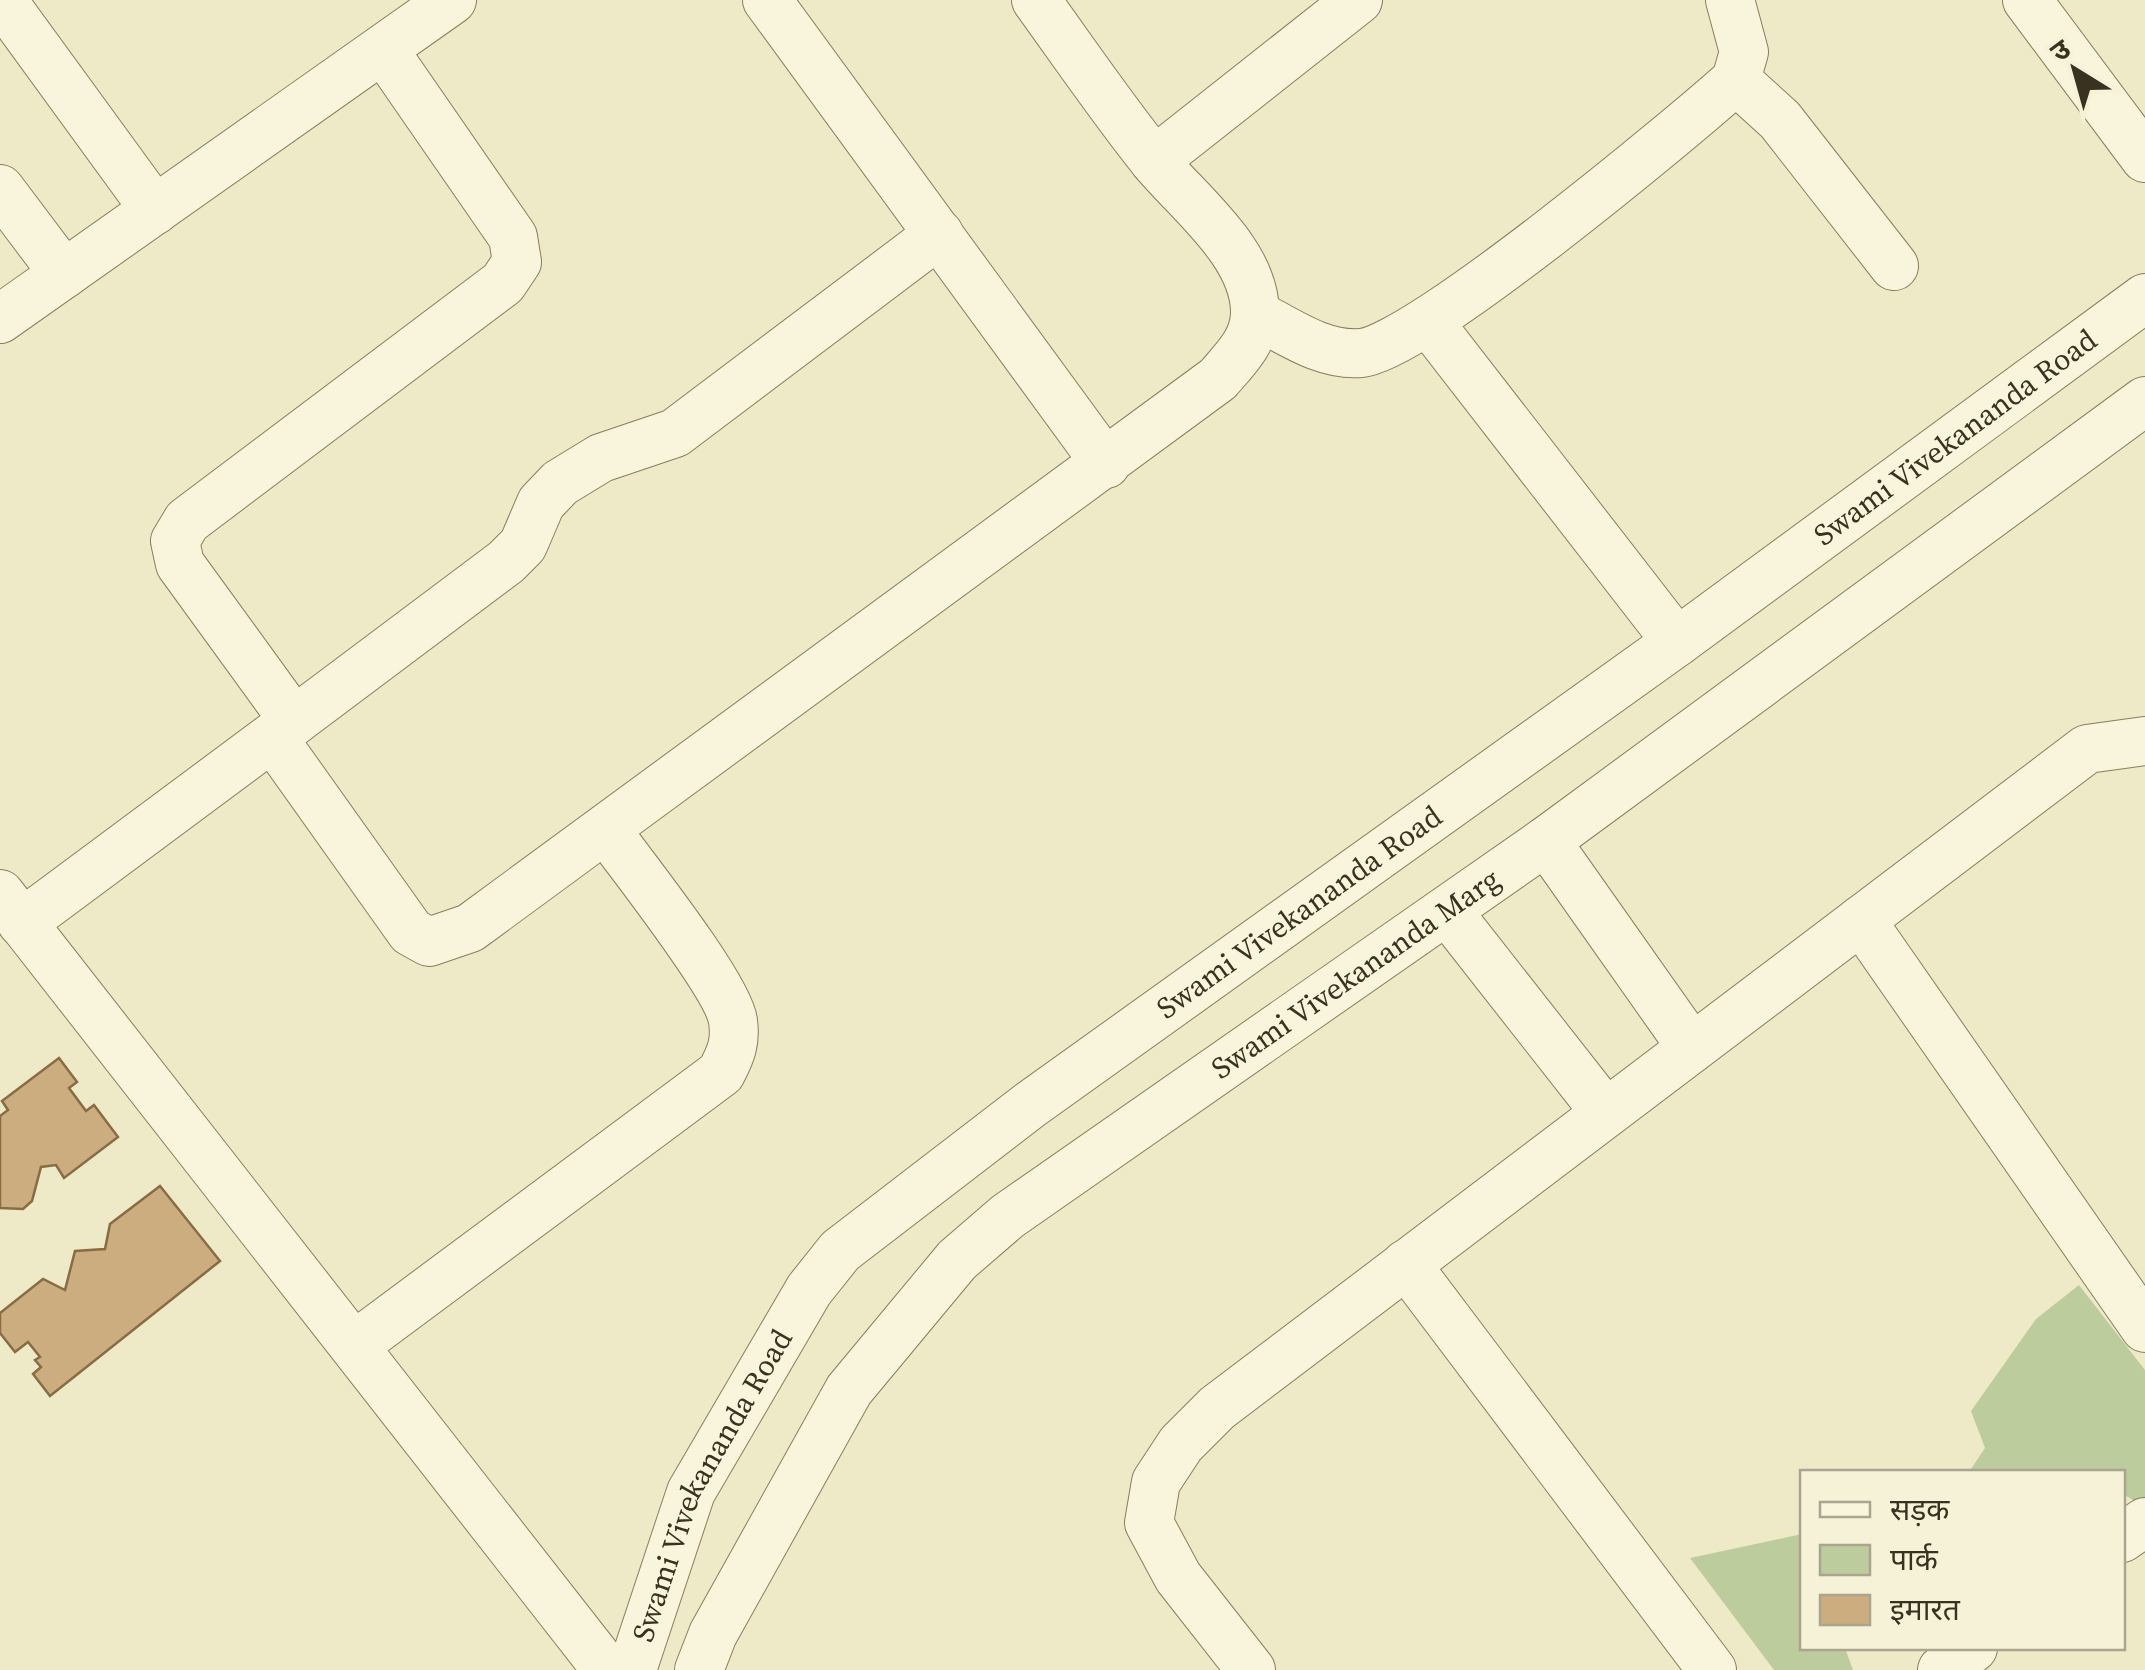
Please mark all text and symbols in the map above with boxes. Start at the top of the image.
north arrow [2025,20,2125,120]
text: उ [2042,30,2078,70]
street label: Swami Vivekananda Road [1805,319,2105,555]
street label: Swami Vivekananda Road [1148,796,1450,1028]
street label: Swami Vivekananda Marg [1203,858,1508,1088]
street label: Swami Vivekananda Road [622,1321,802,1647]
legend [1800,1470,2125,1650]
text: सड़क [1890,1489,1950,1530]
text: पार्क [1890,1539,1939,1580]
text: इमारत [1890,1589,1961,1630]

